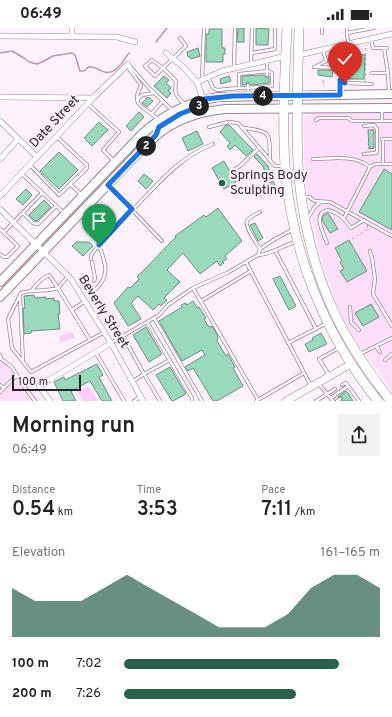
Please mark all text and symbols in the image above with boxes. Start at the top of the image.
text: 06:49 [20,5,62,24]
pin [328,42,362,83]
icon: check [334,48,356,70]
pin: 4 [253,86,273,106]
text: 4 [259,89,267,103]
street label: Date Street [27,92,83,152]
pin: 3 [189,96,209,116]
text: 3 [196,99,202,113]
pin: 2 [136,136,156,156]
text: 2 [143,139,149,153]
place label: Springs Body Sculpting [230,168,308,199]
marker: Springs Body Sculpting [217,178,227,188]
pin [82,204,116,245]
icon: arrive [88,210,110,232]
street label: Beverly Street [74,272,132,352]
scale bar [12,373,81,392]
text: 100 m [18,375,48,389]
text: Morning run [12,413,135,440]
button: share [338,414,380,456]
text: 06:49 [12,442,47,458]
text: Distance [12,483,55,497]
text: Time [137,483,161,497]
text: Pace [261,483,286,497]
text: 0.54 [12,497,55,523]
text: 3:53 [137,497,178,523]
text: 7:11 [261,497,292,523]
text: km [55,505,73,519]
text: /km [292,505,315,519]
text: Elevation [12,545,65,561]
text: 161–165 m [321,545,380,561]
text: 100 m [12,656,49,672]
text: 7:02 [76,656,102,672]
text: 200 m [12,686,52,702]
text: 7:26 [76,686,101,702]

